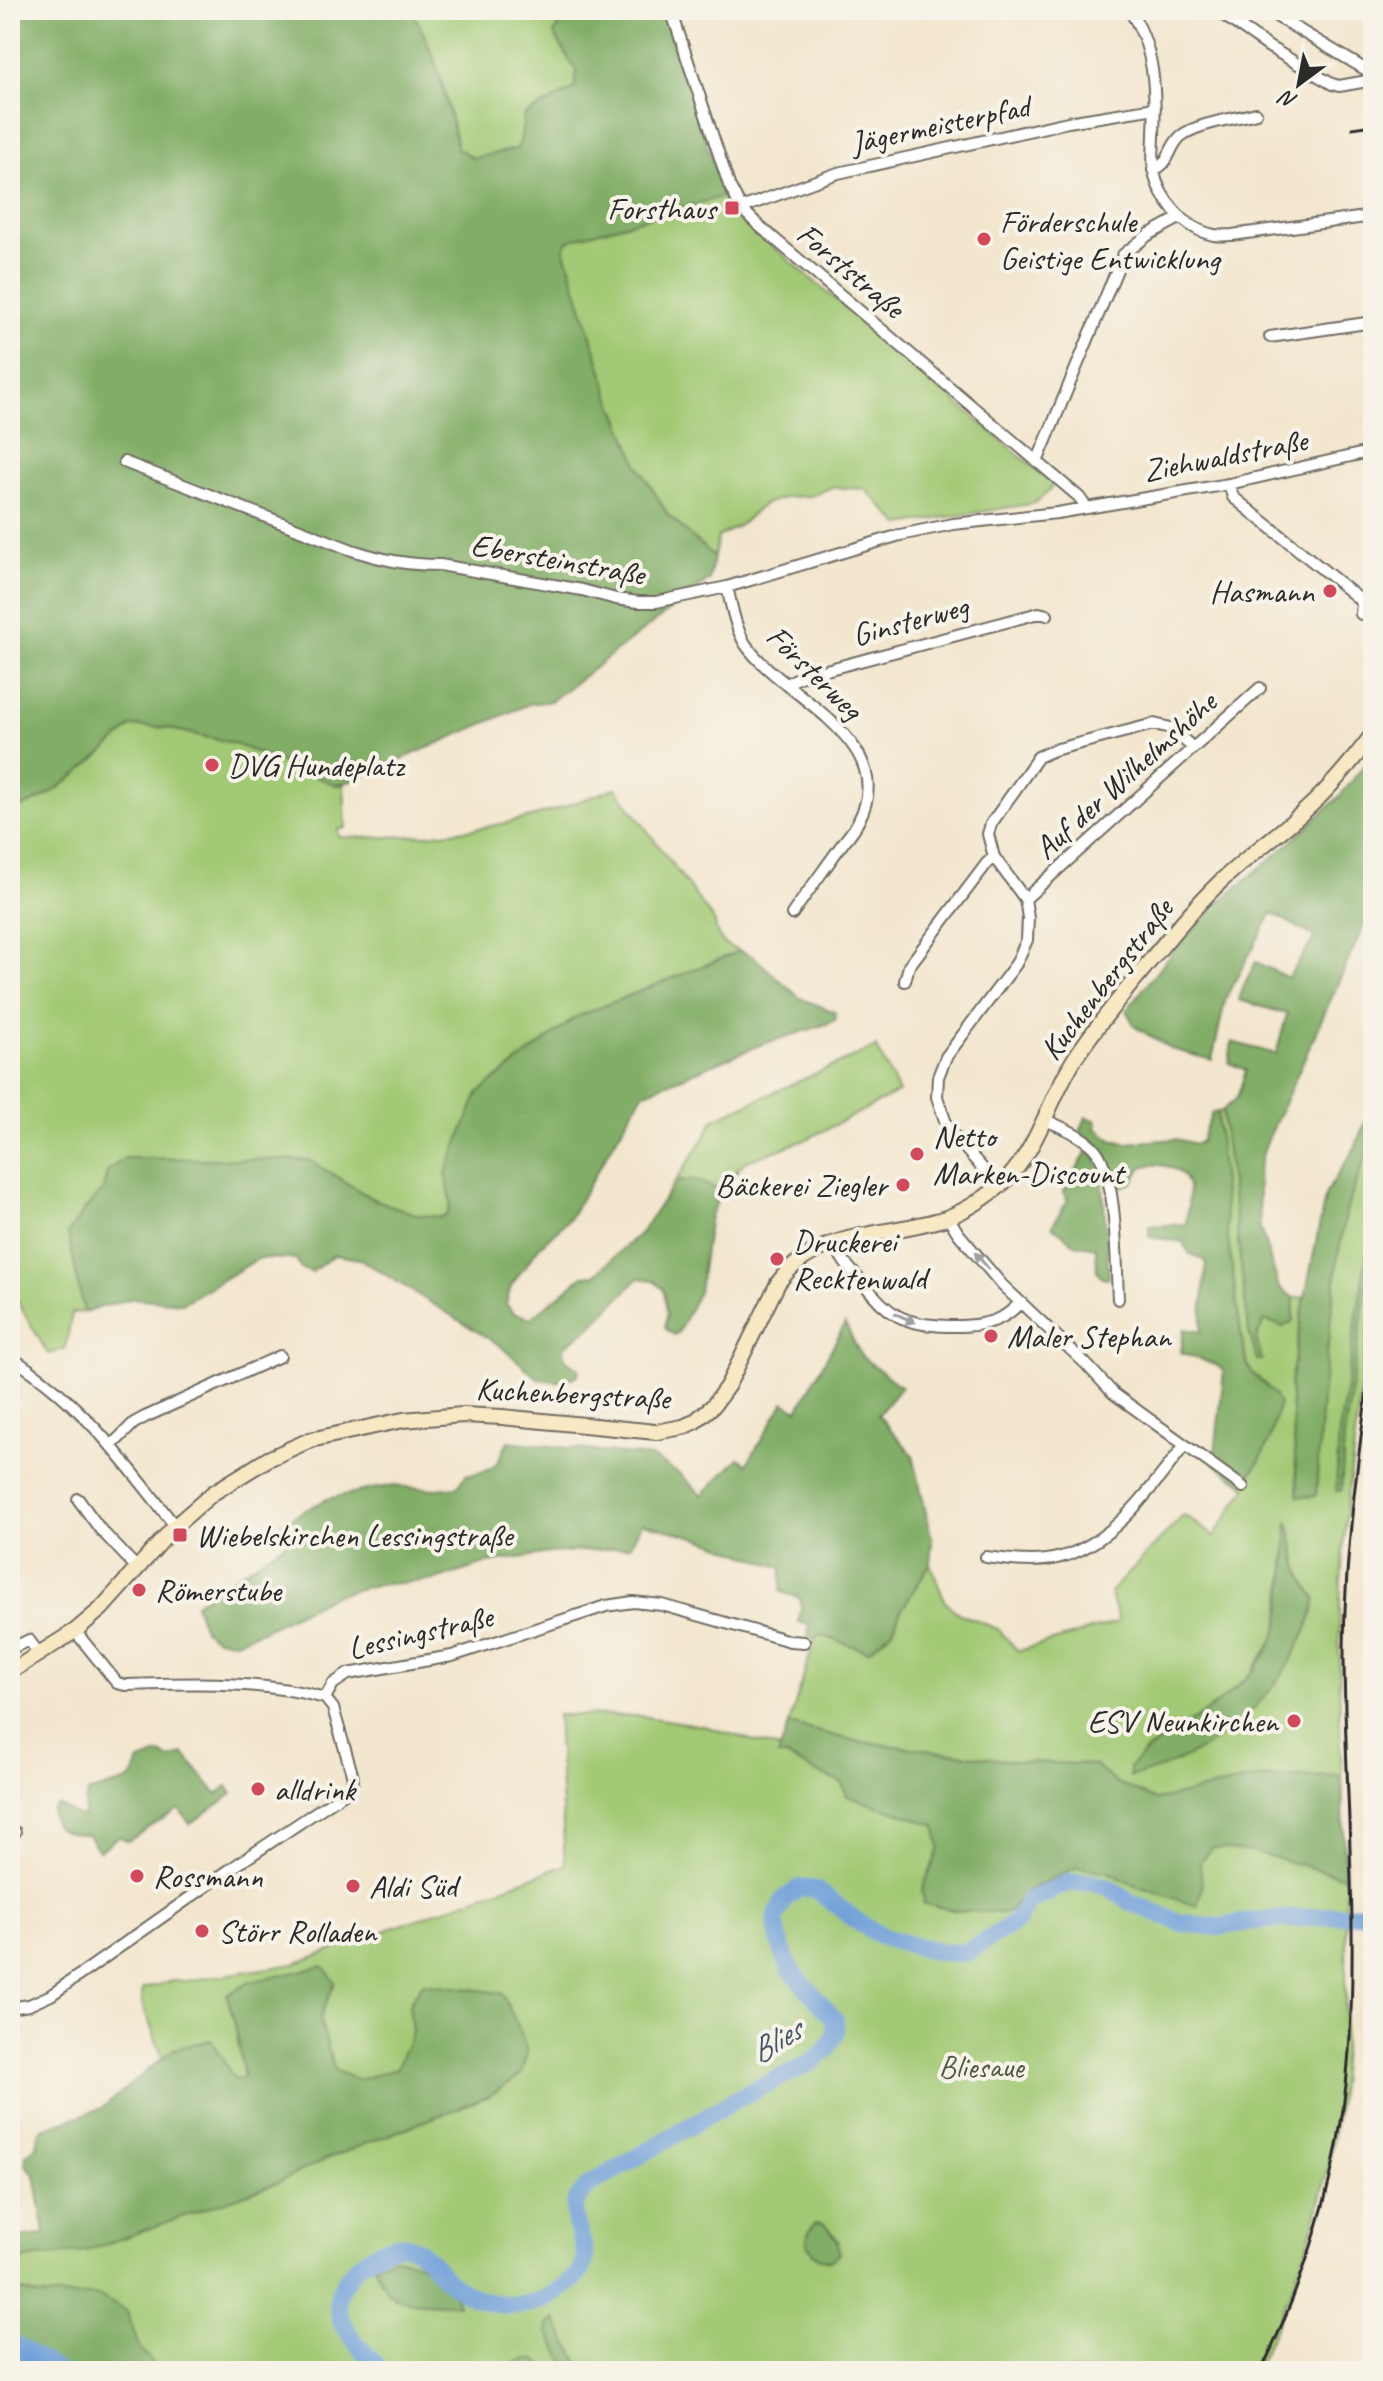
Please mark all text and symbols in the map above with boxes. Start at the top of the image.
north arrow [1259,44,1339,124]
text: N [1273,83,1302,116]
street label: Jägermeisterpfad [845,85,1038,164]
place label: Forsthaus [607,188,718,229]
marker: Forsthaus [723,199,741,217]
place label: Förderschule Geistige Entwicklung [1000,201,1222,279]
street label: Forststraße [788,213,915,329]
marker: Förderschule Geistige Entwicklung [975,230,993,248]
street label: Ziehwaldstraße [1140,419,1313,491]
street label: Ebersteinstraße [468,524,650,595]
place label: Hasmann [1210,571,1316,612]
marker: Hasmann [1321,582,1339,600]
street label: Ginsterweg [848,585,974,656]
street label: Försterweg [758,616,873,730]
street label: Auf der Wilhelmshöhe [1025,681,1227,868]
place label: DVG Hundeplatz [228,745,406,786]
marker: DVG Hundeplatz [203,756,221,774]
street label: Kuchenbergstraße [1031,888,1184,1068]
place label: Netto Marken-Discount [933,1116,1127,1194]
marker: Netto Marken-Discount [908,1145,926,1163]
place label: Bäckerei Ziegler [716,1165,889,1206]
marker: Bäckerei Ziegler [894,1176,912,1194]
place label: Druckerei Recktenwald [793,1221,931,1299]
marker: Druckerei Recktenwald [768,1250,786,1268]
one-way arrow [974,1252,991,1272]
one-way arrow [893,1311,917,1324]
place label: Maler Stephan [1007,1316,1172,1357]
marker: Maler Stephan [982,1327,1000,1345]
street label: Kuchenbergstraße [475,1368,673,1419]
place label: Wiebelskirchen Lessingstraße [196,1515,515,1556]
marker: Wiebelskirchen Lessingstraße [171,1526,189,1544]
place label: Römerstube [155,1570,284,1611]
marker: Römerstube [130,1581,148,1599]
street label: Lessingstraße [344,1595,499,1669]
place label: ESV Neunkirchen [1088,1701,1280,1742]
marker: ESV Neunkirchen [1285,1712,1303,1730]
place label: alldrink [274,1769,357,1810]
marker: alldrink [249,1780,267,1798]
place label: Rossmann [153,1856,263,1897]
place label: Aldi Süd [369,1866,461,1907]
marker: Rossmann [128,1867,146,1885]
marker: Aldi Süd [344,1877,362,1895]
place label: Störr Rolladen [218,1911,378,1952]
marker: Störr Rolladen [193,1922,211,1940]
water label: Blies [742,2006,814,2072]
park label: Bliesaue [938,2046,1026,2087]

